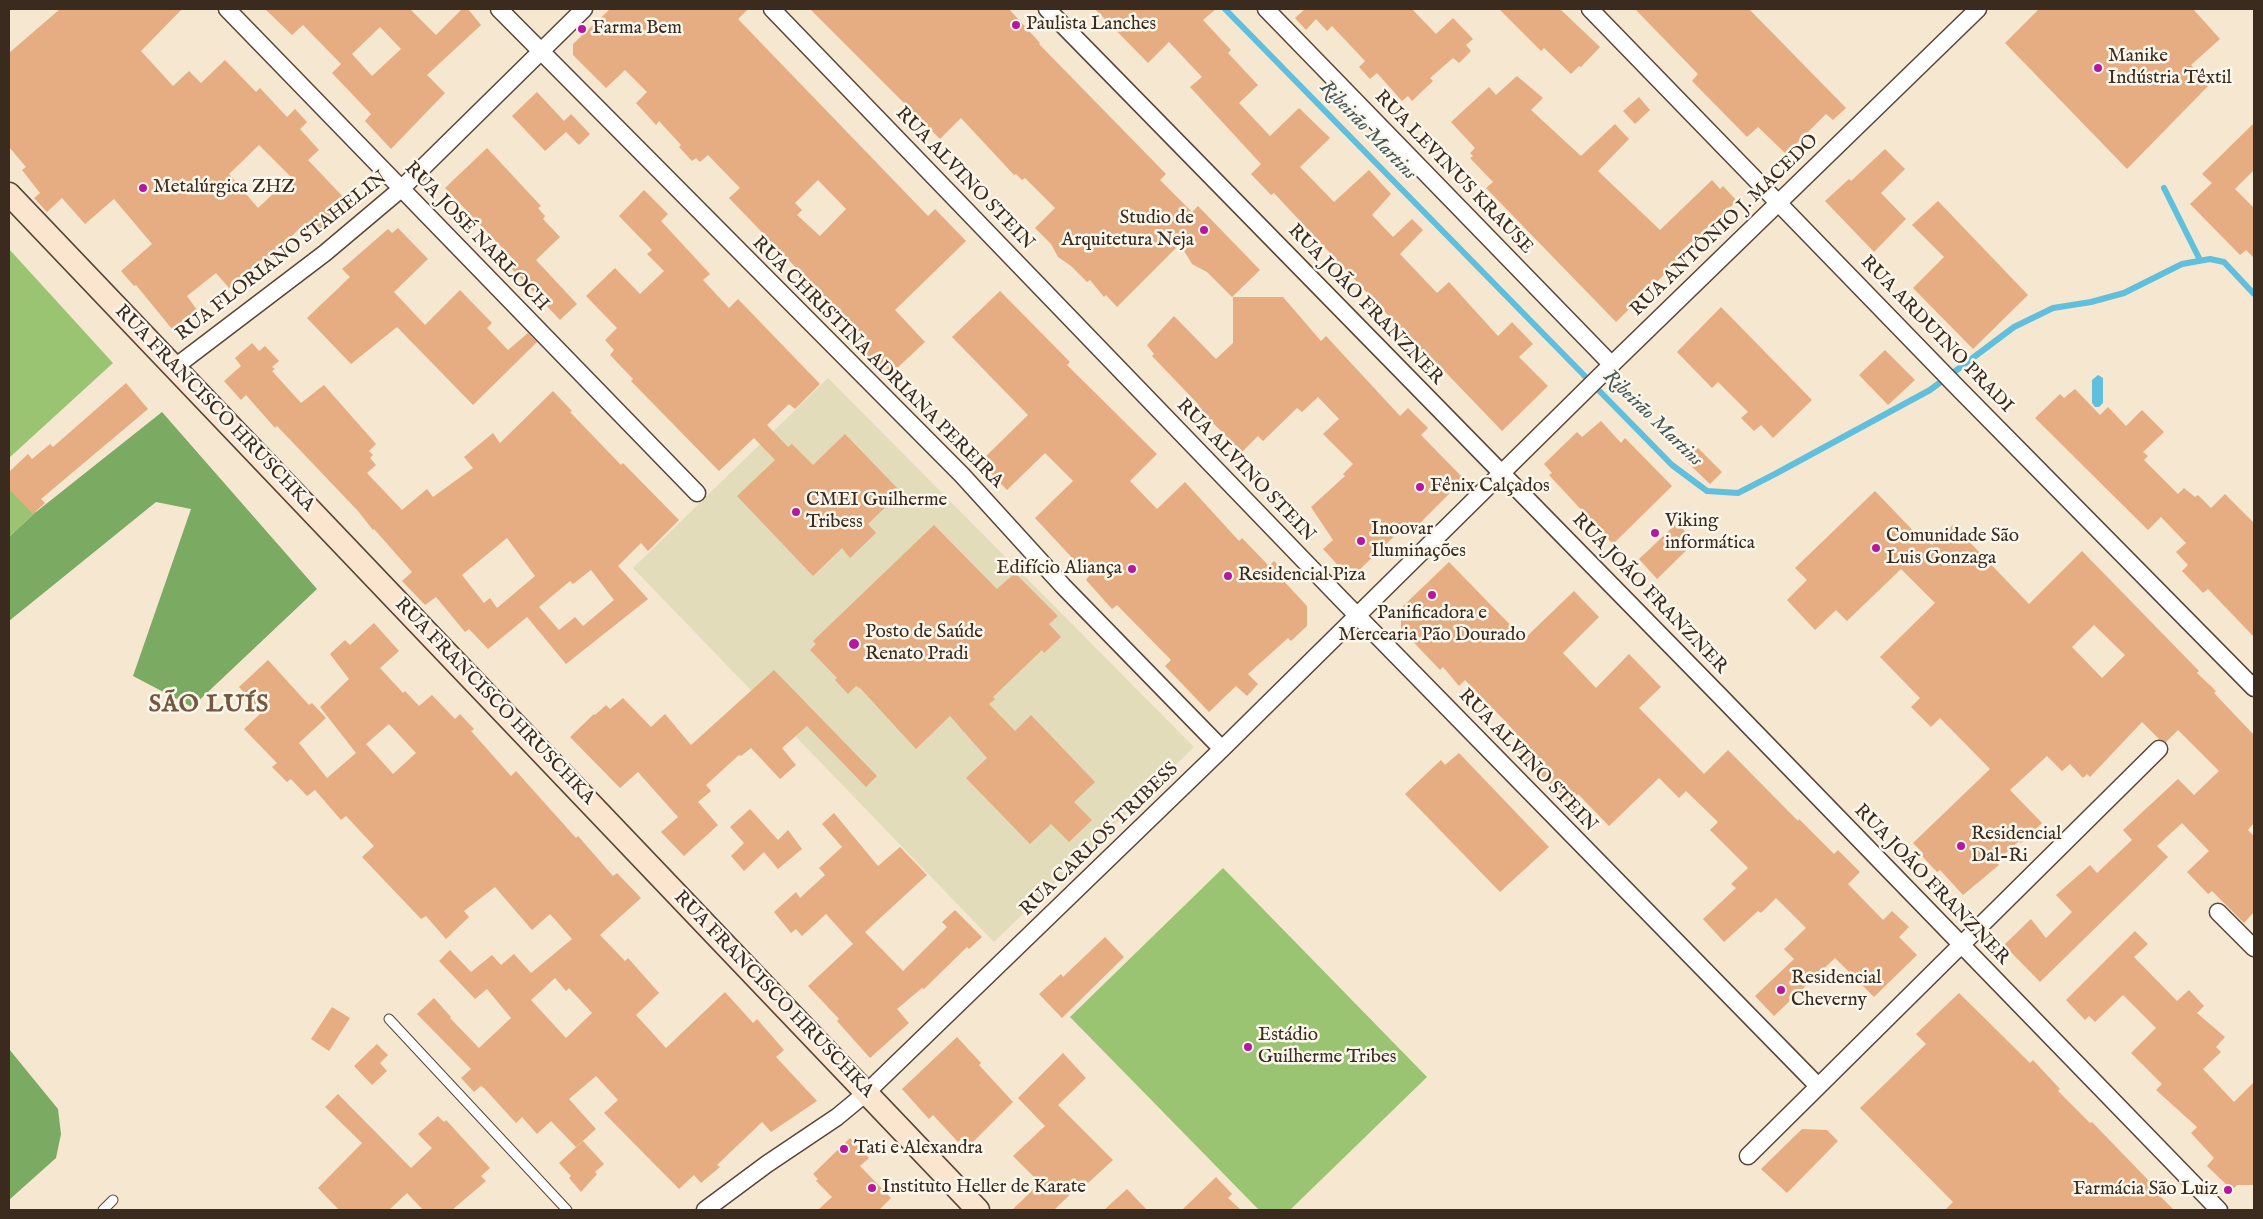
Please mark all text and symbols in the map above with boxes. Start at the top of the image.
place label: Paulista Lanches [1026,14,1156,36]
place label: Farma Bem [592,18,682,40]
marker: Paulista Lanches [1010,19,1022,31]
marker: Farma Bem [576,23,588,35]
place label: Manike Indústria Têxtil [2108,46,2232,90]
marker: Manike Indústria Têxtil [2092,62,2104,74]
water label: Ribeirão Martins [1314,76,1420,186]
street label: RUA LEVINUS KRAUSE [1369,86,1537,260]
street label: RUA ALVINO STEIN [890,103,1038,255]
street label: RUA ANTÔNIO J. MACEDO [1626,130,1824,322]
street label: RUA JOSÉ NARLOCH [399,158,553,316]
street label: RUA FLORIANO STAHELIN [172,167,392,347]
place label: Metalúrgica ZHZ [153,177,295,199]
marker: Metalúrgica ZHZ [137,182,149,194]
place label: Studio de Arquitetura Neja [1062,208,1194,252]
street label: RUA JOÃO FRANZNER [1282,220,1448,390]
marker: Studio de Arquitetura Neja [1198,224,1210,236]
street label: RUA CHRISTINA ADRIANA PEREIRA [746,232,1008,494]
street label: RUA ARDUINO PRADI [1855,252,2017,418]
street label: RUA FRANCISCO HRUSCHKA [109,301,319,517]
water label: Ribeirão Martins [1597,366,1707,472]
street label: RUA ALVINO STEIN [1171,395,1319,547]
place label: Fênix Calçados [1430,476,1550,498]
marker: Fênix Calçados [1414,481,1426,493]
place label: CMEI Guilherme Tribess [806,490,947,534]
marker: CMEI Guilherme Tribess [790,506,802,518]
street label: RUA JOÃO FRANZNER [1566,509,1732,679]
place label: Viking informática [1665,511,1755,555]
place label: Inoovar Iluminações [1371,519,1466,563]
place label: Comunidade São Luis Gonzaga [1886,526,2019,570]
marker: Viking informática [1649,527,1661,539]
marker: Inoovar Iluminações [1355,535,1367,547]
marker: Comunidade São Luis Gonzaga [1870,542,1882,554]
place label: Edifício Aliança [996,558,1122,580]
marker: Edifício Aliança [1126,563,1138,575]
place label: Residencial Piza [1238,565,1366,587]
marker: Residencial Piza [1222,570,1234,582]
marker: Panificadora e Mercearia Pão Dourado [1426,589,1438,601]
street label: RUA FRANCISCO HRUSCHKA [389,594,599,810]
place label: Panificadora e Mercearia Pão Dourado [1338,603,1526,647]
place label: Posto de Saúde Renato Pradi [865,622,983,666]
marker: Posto de Saúde Renato Pradi [847,637,861,651]
street label: RUA ALVINO STEIN [1453,685,1601,837]
district label: SÃO LUÍS [148,692,270,720]
street label: RUA CARLOS TRIBESS [1016,758,1184,922]
street label: RUA JOÃO FRANZNER [1848,800,2014,970]
place label: Residencial Dal-Ri [1971,824,2061,868]
marker: Residencial Dal-Ri [1955,840,1967,852]
street label: RUA FRANCISCO HRUSCHKA [668,887,878,1103]
place label: Residencial Cheverny [1791,968,1881,1012]
marker: Residencial Cheverny [1775,984,1787,996]
place label: Estádio Guilherme Tribes [1258,1025,1396,1069]
marker: Estádio Guilherme Tribes [1242,1041,1254,1053]
place label: Tati e Alexandra [854,1138,983,1160]
marker: Tati e Alexandra [838,1143,850,1155]
place label: Instituto Heller de Karate [882,1177,1086,1199]
place label: Farmácia São Luiz [2073,1179,2218,1201]
marker: Instituto Heller de Karate [866,1182,878,1194]
marker: Farmácia São Luiz [2222,1184,2234,1196]

